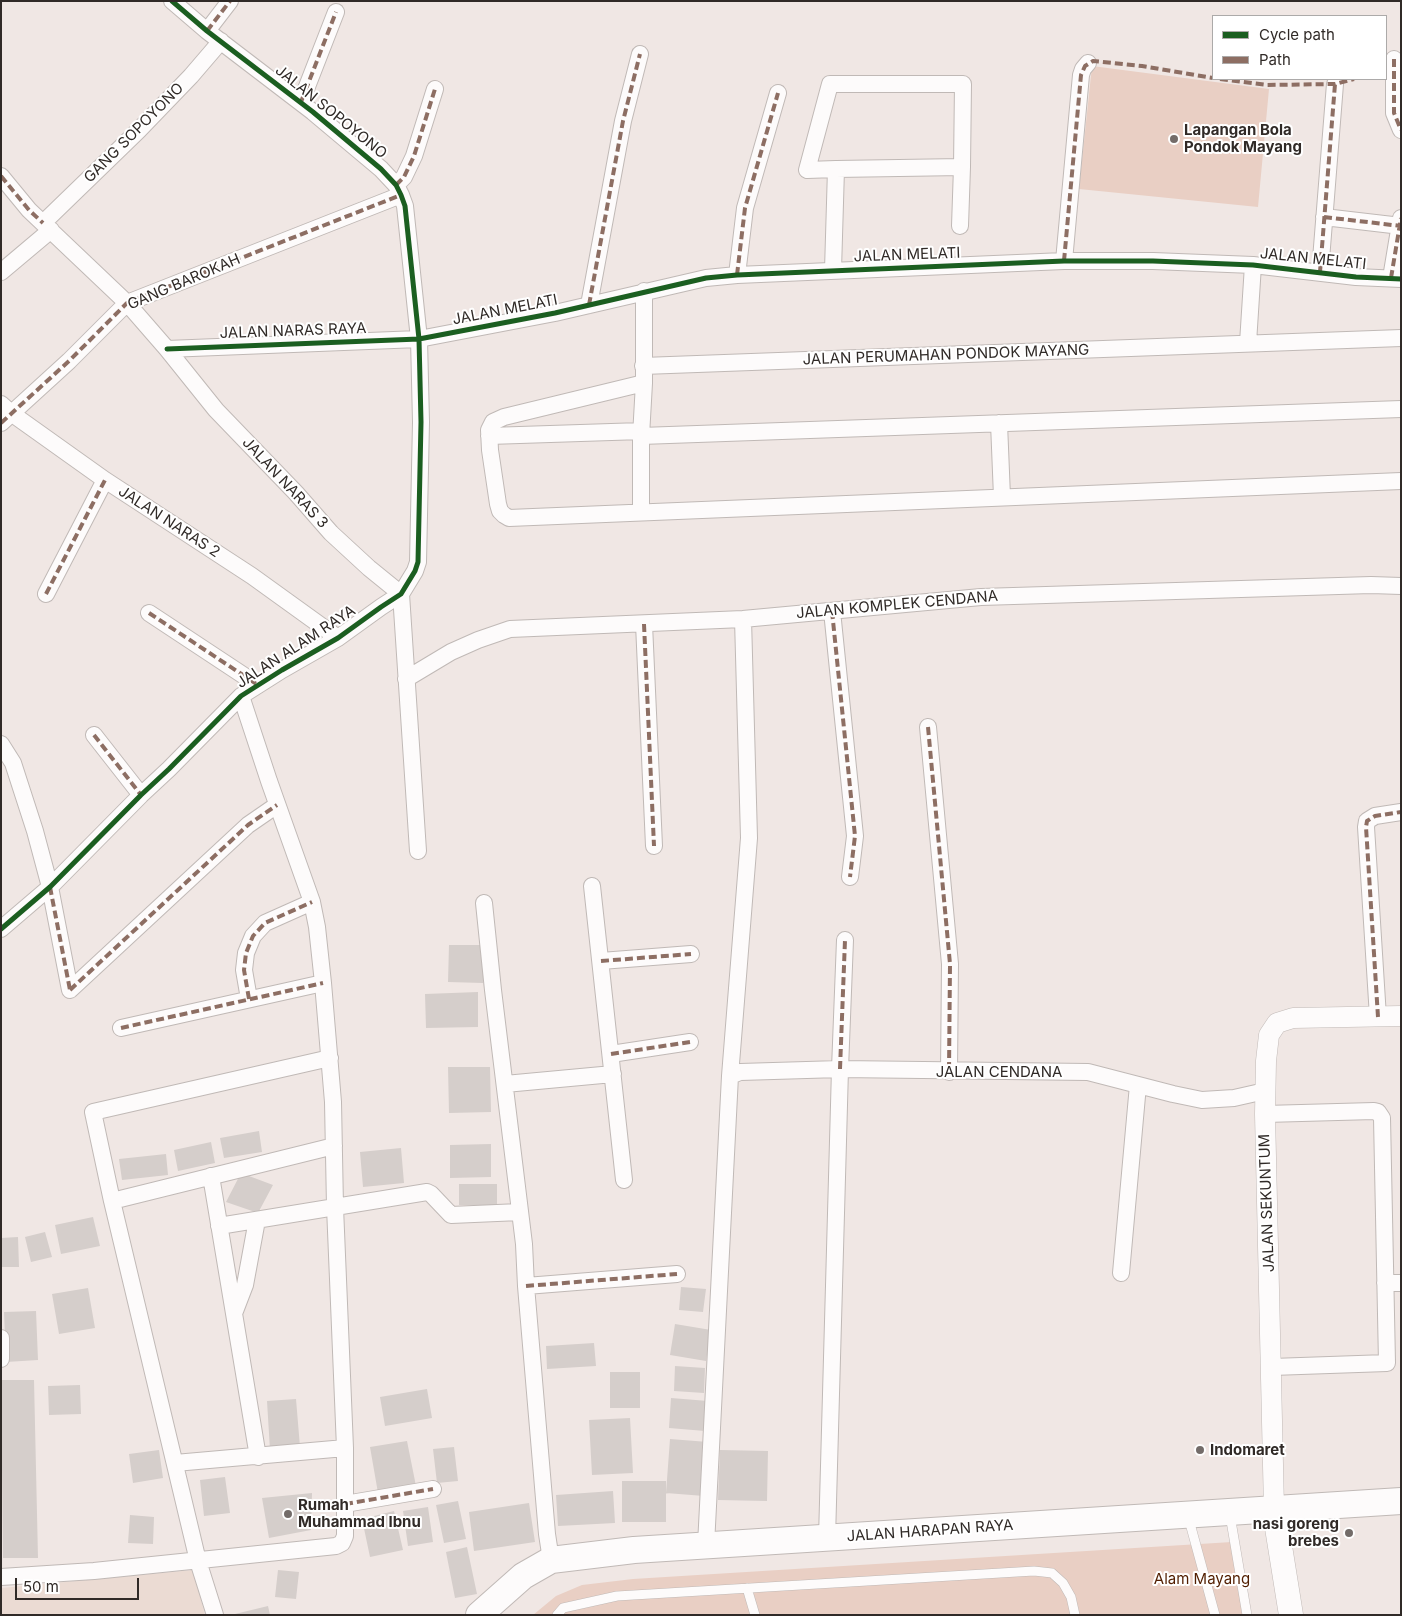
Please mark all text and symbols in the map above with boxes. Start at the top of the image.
legend [1212,15,1387,80]
text: Cycle path [1259,25,1335,44]
text: Path [1259,50,1291,69]
street label: JALAN SOPOYONO [272,61,390,163]
street label: GANG SOPOYONO [80,79,188,187]
place label: Lapangan Bola Pondok Mayang [1184,121,1302,156]
marker: Lapangan Bola Pondok Mayang [1168,133,1180,145]
street label: JALAN MELATI [853,244,961,266]
street label: JALAN MELATI [1259,244,1367,274]
street label: GANG BAROKAH [125,250,243,314]
street label: JALAN MELATI [451,291,559,329]
street label: JALAN NARAS RAYA [219,319,367,343]
street label: JALAN PERUMAHAN PONDOK MAYANG [802,341,1090,369]
street label: JALAN NARAS 3 [238,434,332,532]
street label: JALAN NARAS 2 [115,482,223,562]
street label: JALAN KOMPLEK CENDANA [795,587,999,623]
street label: JALAN ALAM RAYA [233,602,359,692]
street label: JALAN CENDANA [936,1063,1062,1081]
street label: JALAN SEKUNTUM [1256,1133,1278,1273]
place label: Indomaret [1210,1441,1285,1459]
marker: Indomaret [1194,1444,1206,1456]
place label: Rumah Muhammad Ibnu [298,1496,421,1531]
marker: Rumah Muhammad Ibnu [282,1508,294,1520]
place label: nasi goreng brebes [1253,1515,1339,1550]
street label: JALAN HARAPAN RAYA [846,1516,1014,1546]
marker: nasi goreng brebes [1343,1527,1355,1539]
scale bar [18,1568,141,1600]
park label: Alam Mayang [1154,1570,1250,1588]
text: 50 m [23,1577,59,1596]

